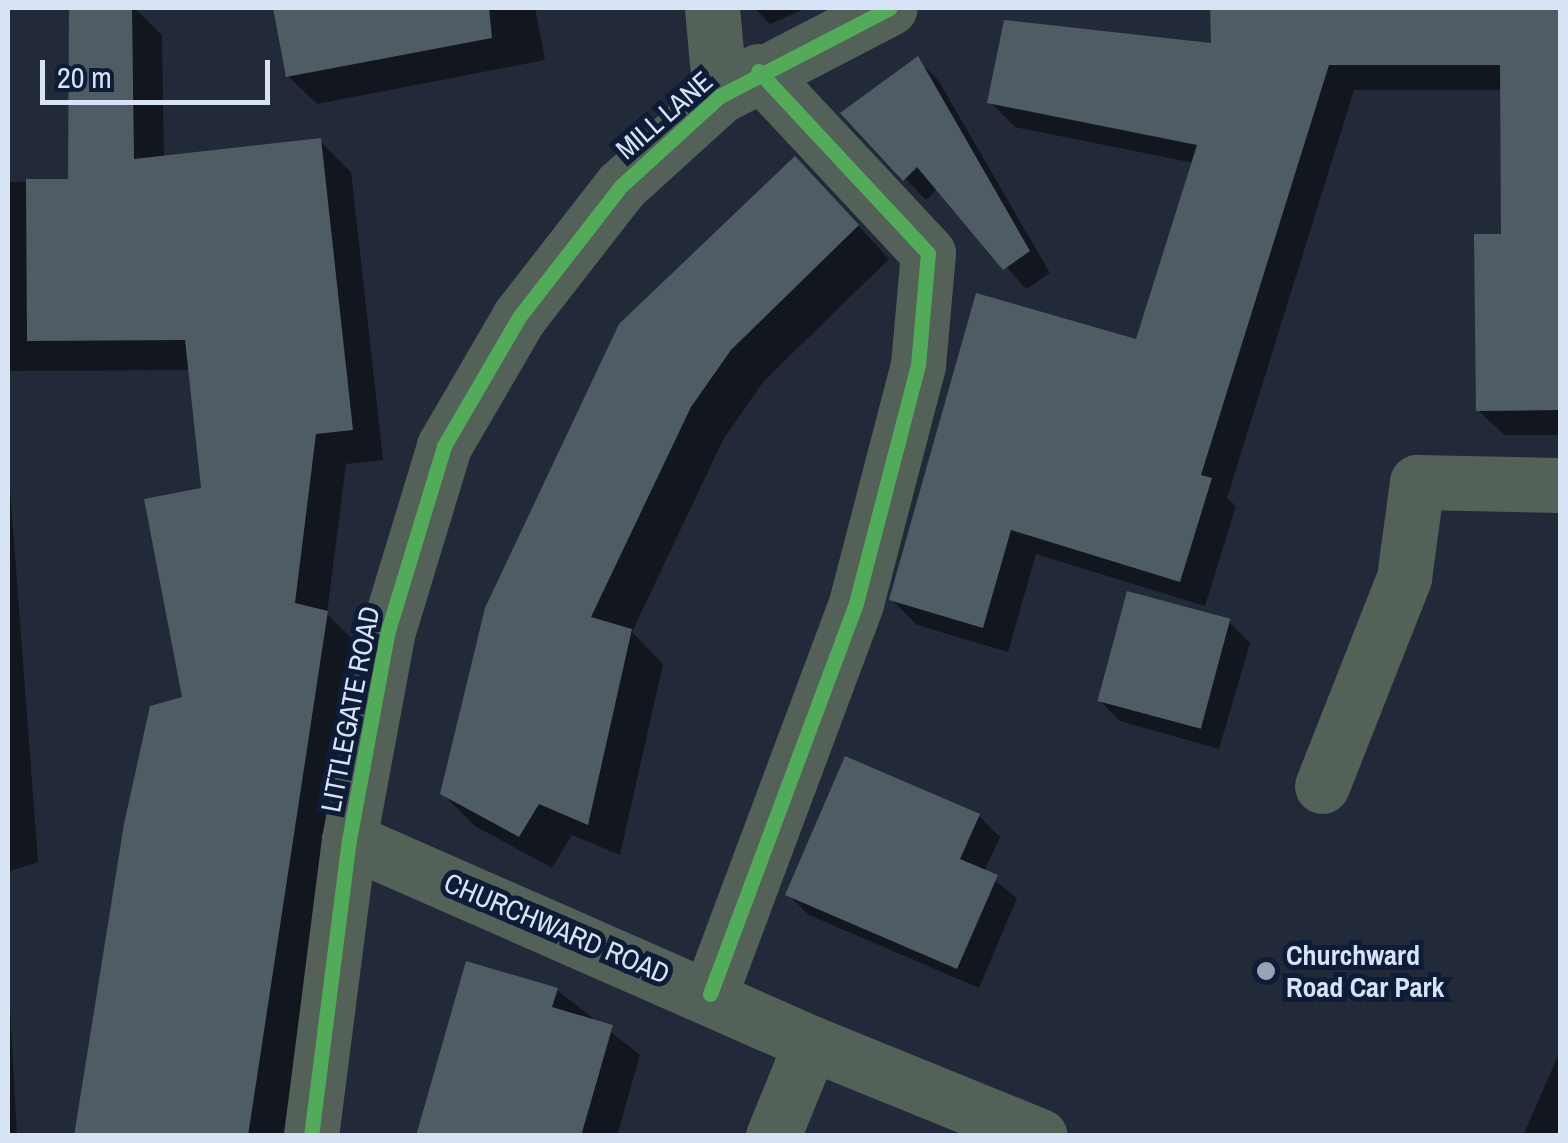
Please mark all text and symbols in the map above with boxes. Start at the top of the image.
scale bar [45,40,275,102]
text: 20 m [57,57,112,97]
street label: MILL LANE [609,64,719,166]
street label: LITTLEGATE ROAD [314,603,386,815]
street label: CHURCHWARD ROAD [439,865,675,991]
place label: Churchward Road Car Park [1286,938,1444,1004]
marker: Churchward Road Car Park [1255,960,1277,982]

